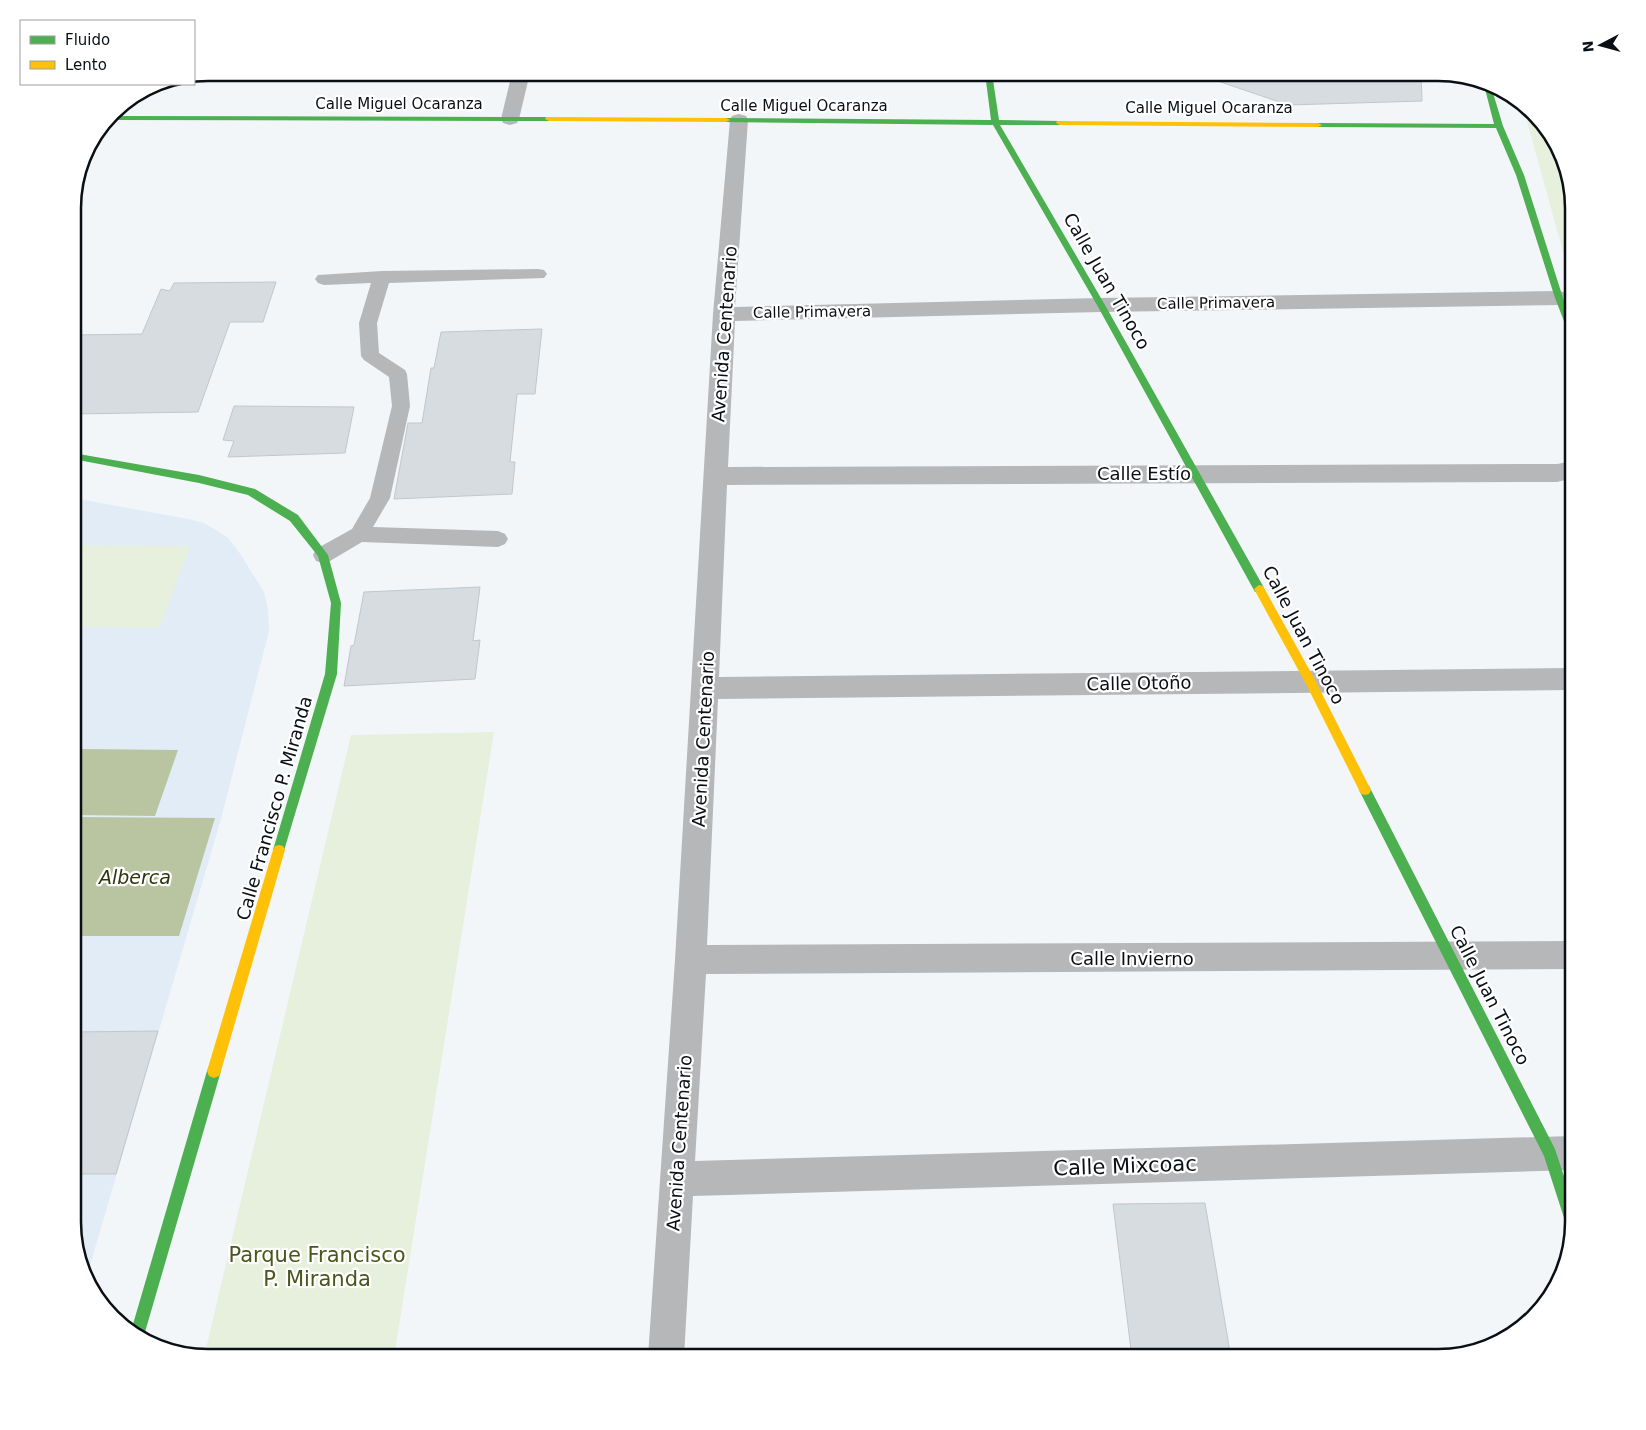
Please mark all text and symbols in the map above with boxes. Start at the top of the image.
legend [20,20,195,85]
north arrow [1576,20,1626,70]
text: Fluido [65,31,110,49]
text: N [1580,40,1597,53]
text: Lento [65,56,107,74]
street label: Calle Miguel Ocaranza [315,95,483,113]
street label: Calle Miguel Ocaranza [720,97,888,115]
street label: Calle Miguel Ocaranza [1125,99,1293,117]
street label: Calle Juan Tinoco [1059,209,1155,353]
street label: Avenida Centenario [707,245,741,423]
street label: Calle Primavera [1157,293,1275,313]
street label: Calle Primavera [753,302,871,322]
street label: Calle Estío [1097,463,1191,484]
street label: Calle Juan Tinoco [1259,562,1349,708]
street label: Avenida Centenario [688,650,718,828]
street label: Calle Otoño [1086,672,1192,694]
street label: Calle Francisco P. Miranda [232,693,316,923]
water label: Alberca [97,866,171,888]
street label: Calle Juan Tinoco [1446,922,1534,1068]
street label: Calle Invierno [1070,948,1194,969]
street label: Avenida Centenario [662,1054,696,1232]
street label: Calle Mixcoac [1053,1152,1197,1180]
park label: Parque Francisco P. Miranda [228,1243,406,1291]

